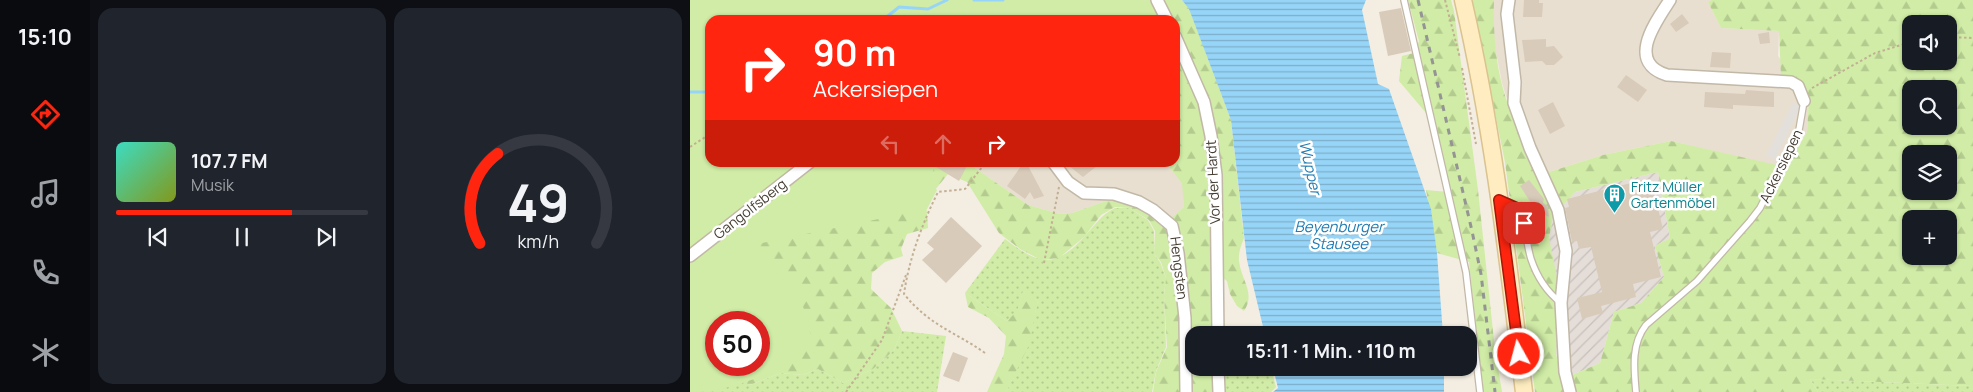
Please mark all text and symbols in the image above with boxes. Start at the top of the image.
map controls [1902,15,1957,265]
button: sound [1902,15,1957,70]
text: 15:10 [18,22,72,52]
text: 90 m [813,29,896,77]
icon: right [730,35,795,100]
text: Ackersiepen [813,74,938,104]
button: search [1902,80,1957,135]
icon: directions [28,97,63,132]
street label: Ackersiepen [1755,126,1807,206]
icon: left [876,130,904,158]
icon: ahead [929,130,957,158]
icon: right [982,130,1010,158]
street label: Vor der Hardt [1201,139,1224,225]
water label: Wupper [1294,139,1327,199]
button: layers [1902,145,1957,200]
text: 107.7 FM [191,148,268,174]
text: 49 [507,167,569,238]
text: Musik [191,174,234,196]
street label: Gangolfsberg [709,174,790,243]
icon: music [28,176,63,211]
place label: Fritz Müller Gartenmöbel [1631,177,1715,212]
building icon: Fritz Müller Gartenmöbel [1603,183,1627,214]
pin [1503,202,1545,244]
icon: arrive [1510,209,1538,237]
button: + [1902,210,1957,265]
water label: Beyenburger Stausee [1295,216,1386,254]
icon: previous [144,223,172,251]
icon: pause [228,223,256,251]
icon: next [312,223,340,251]
text: km/h [517,229,559,253]
street label: Hengsten [1166,235,1193,300]
icon: phone [28,255,63,290]
speed limit sign: 50 [705,311,770,376]
position arrow [1492,327,1544,379]
icon: climate [28,335,63,370]
text: 15:11 · 1 Min. · 110 m [1246,338,1416,364]

